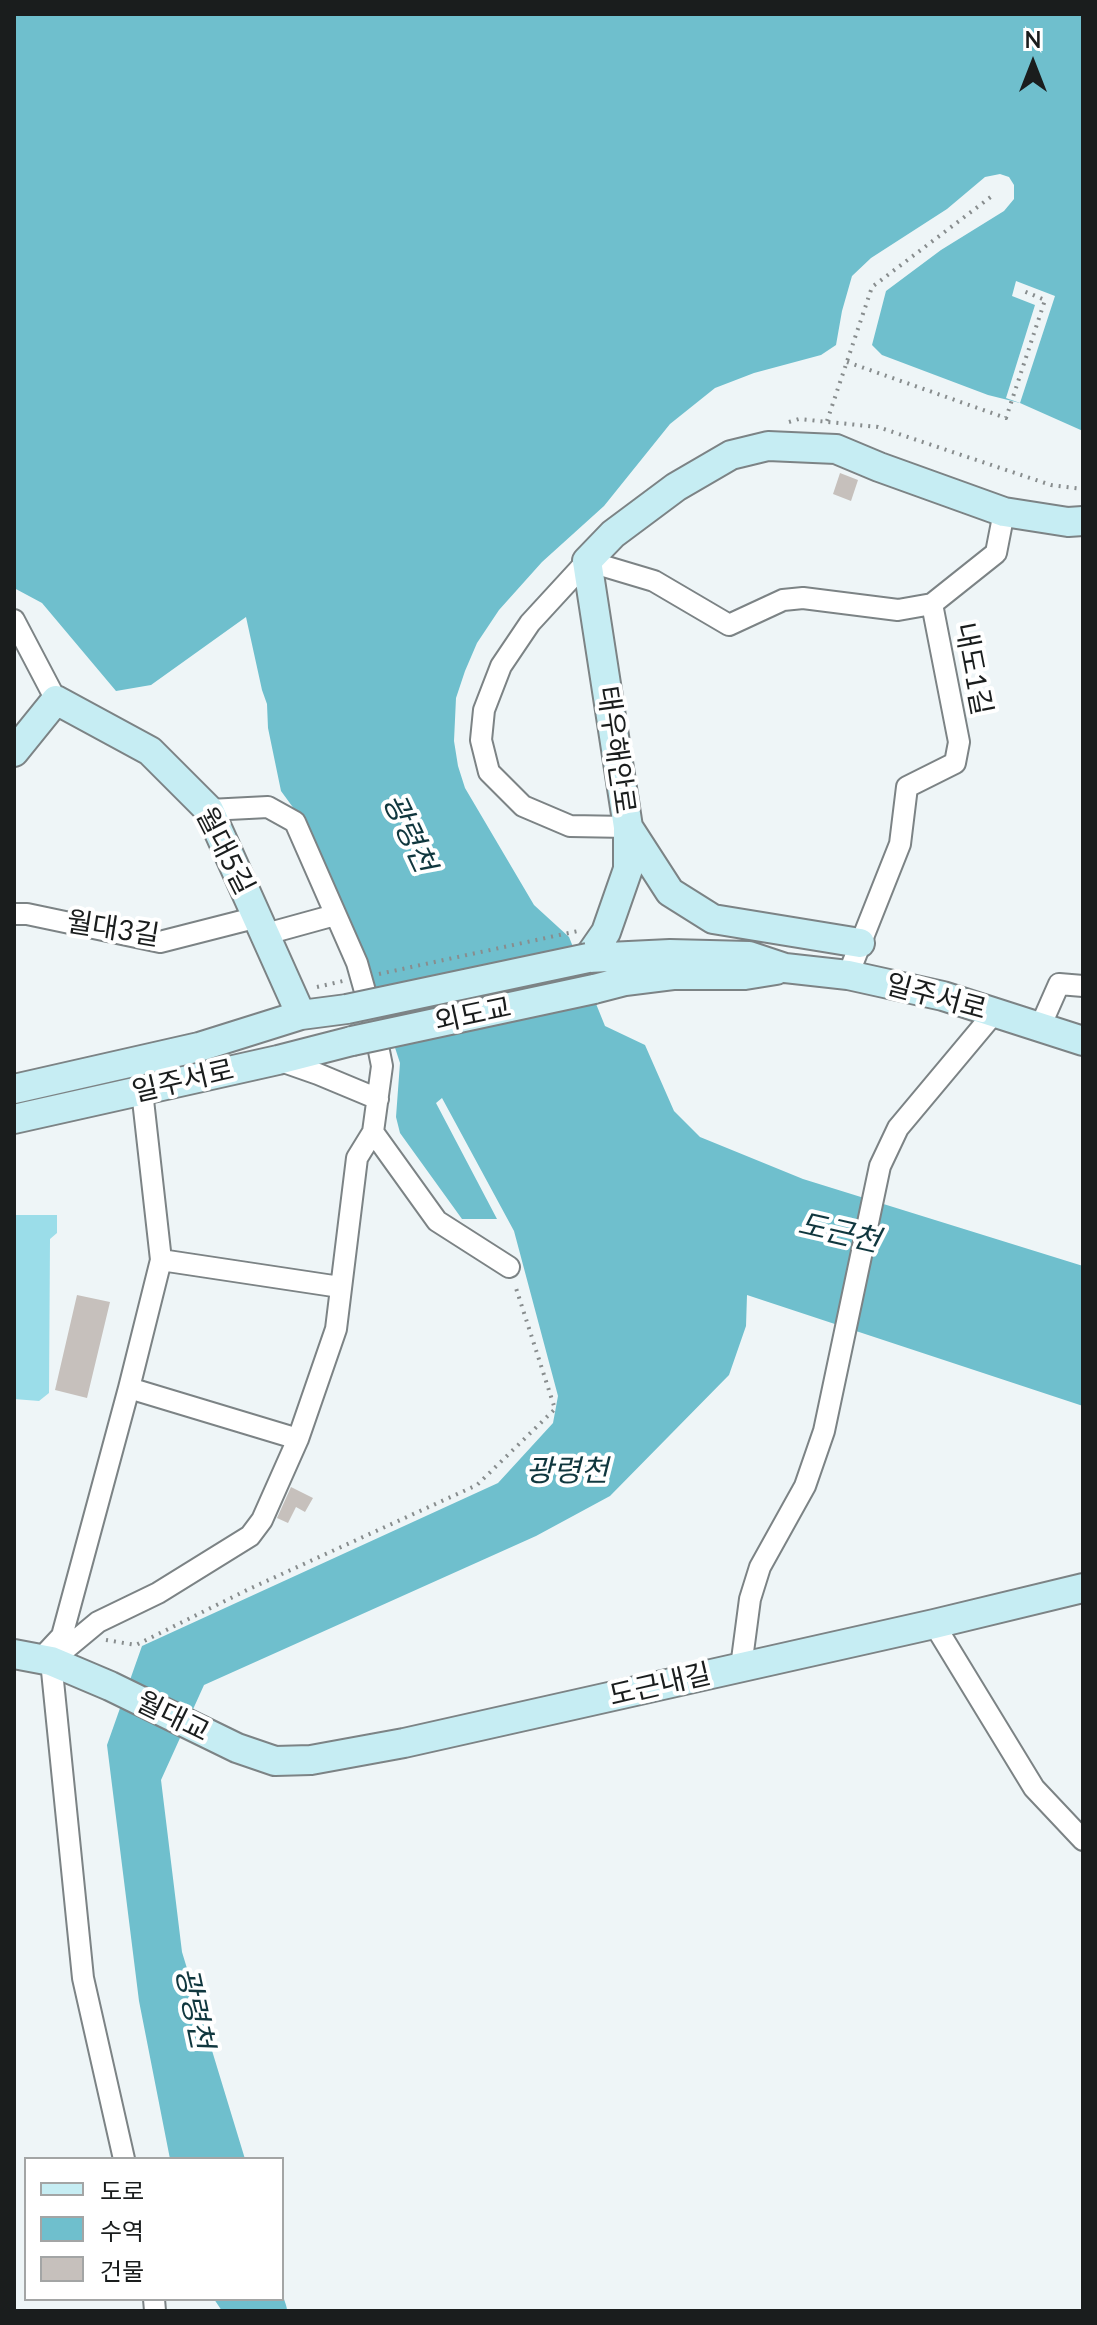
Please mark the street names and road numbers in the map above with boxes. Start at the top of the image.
street label: 내도1길 [948,620,998,718]
street label: 태우해안로 [590,684,642,816]
street label: 월대5길 [189,802,261,900]
street label: 월대3길 [64,905,162,953]
street label: 일주서로 [882,967,990,1027]
street label: 외도교 [432,991,514,1039]
street label: 일주서로 [129,1053,237,1109]
street label: 도근내길 [606,1657,714,1713]
street label: 월대교 [131,1685,215,1749]

